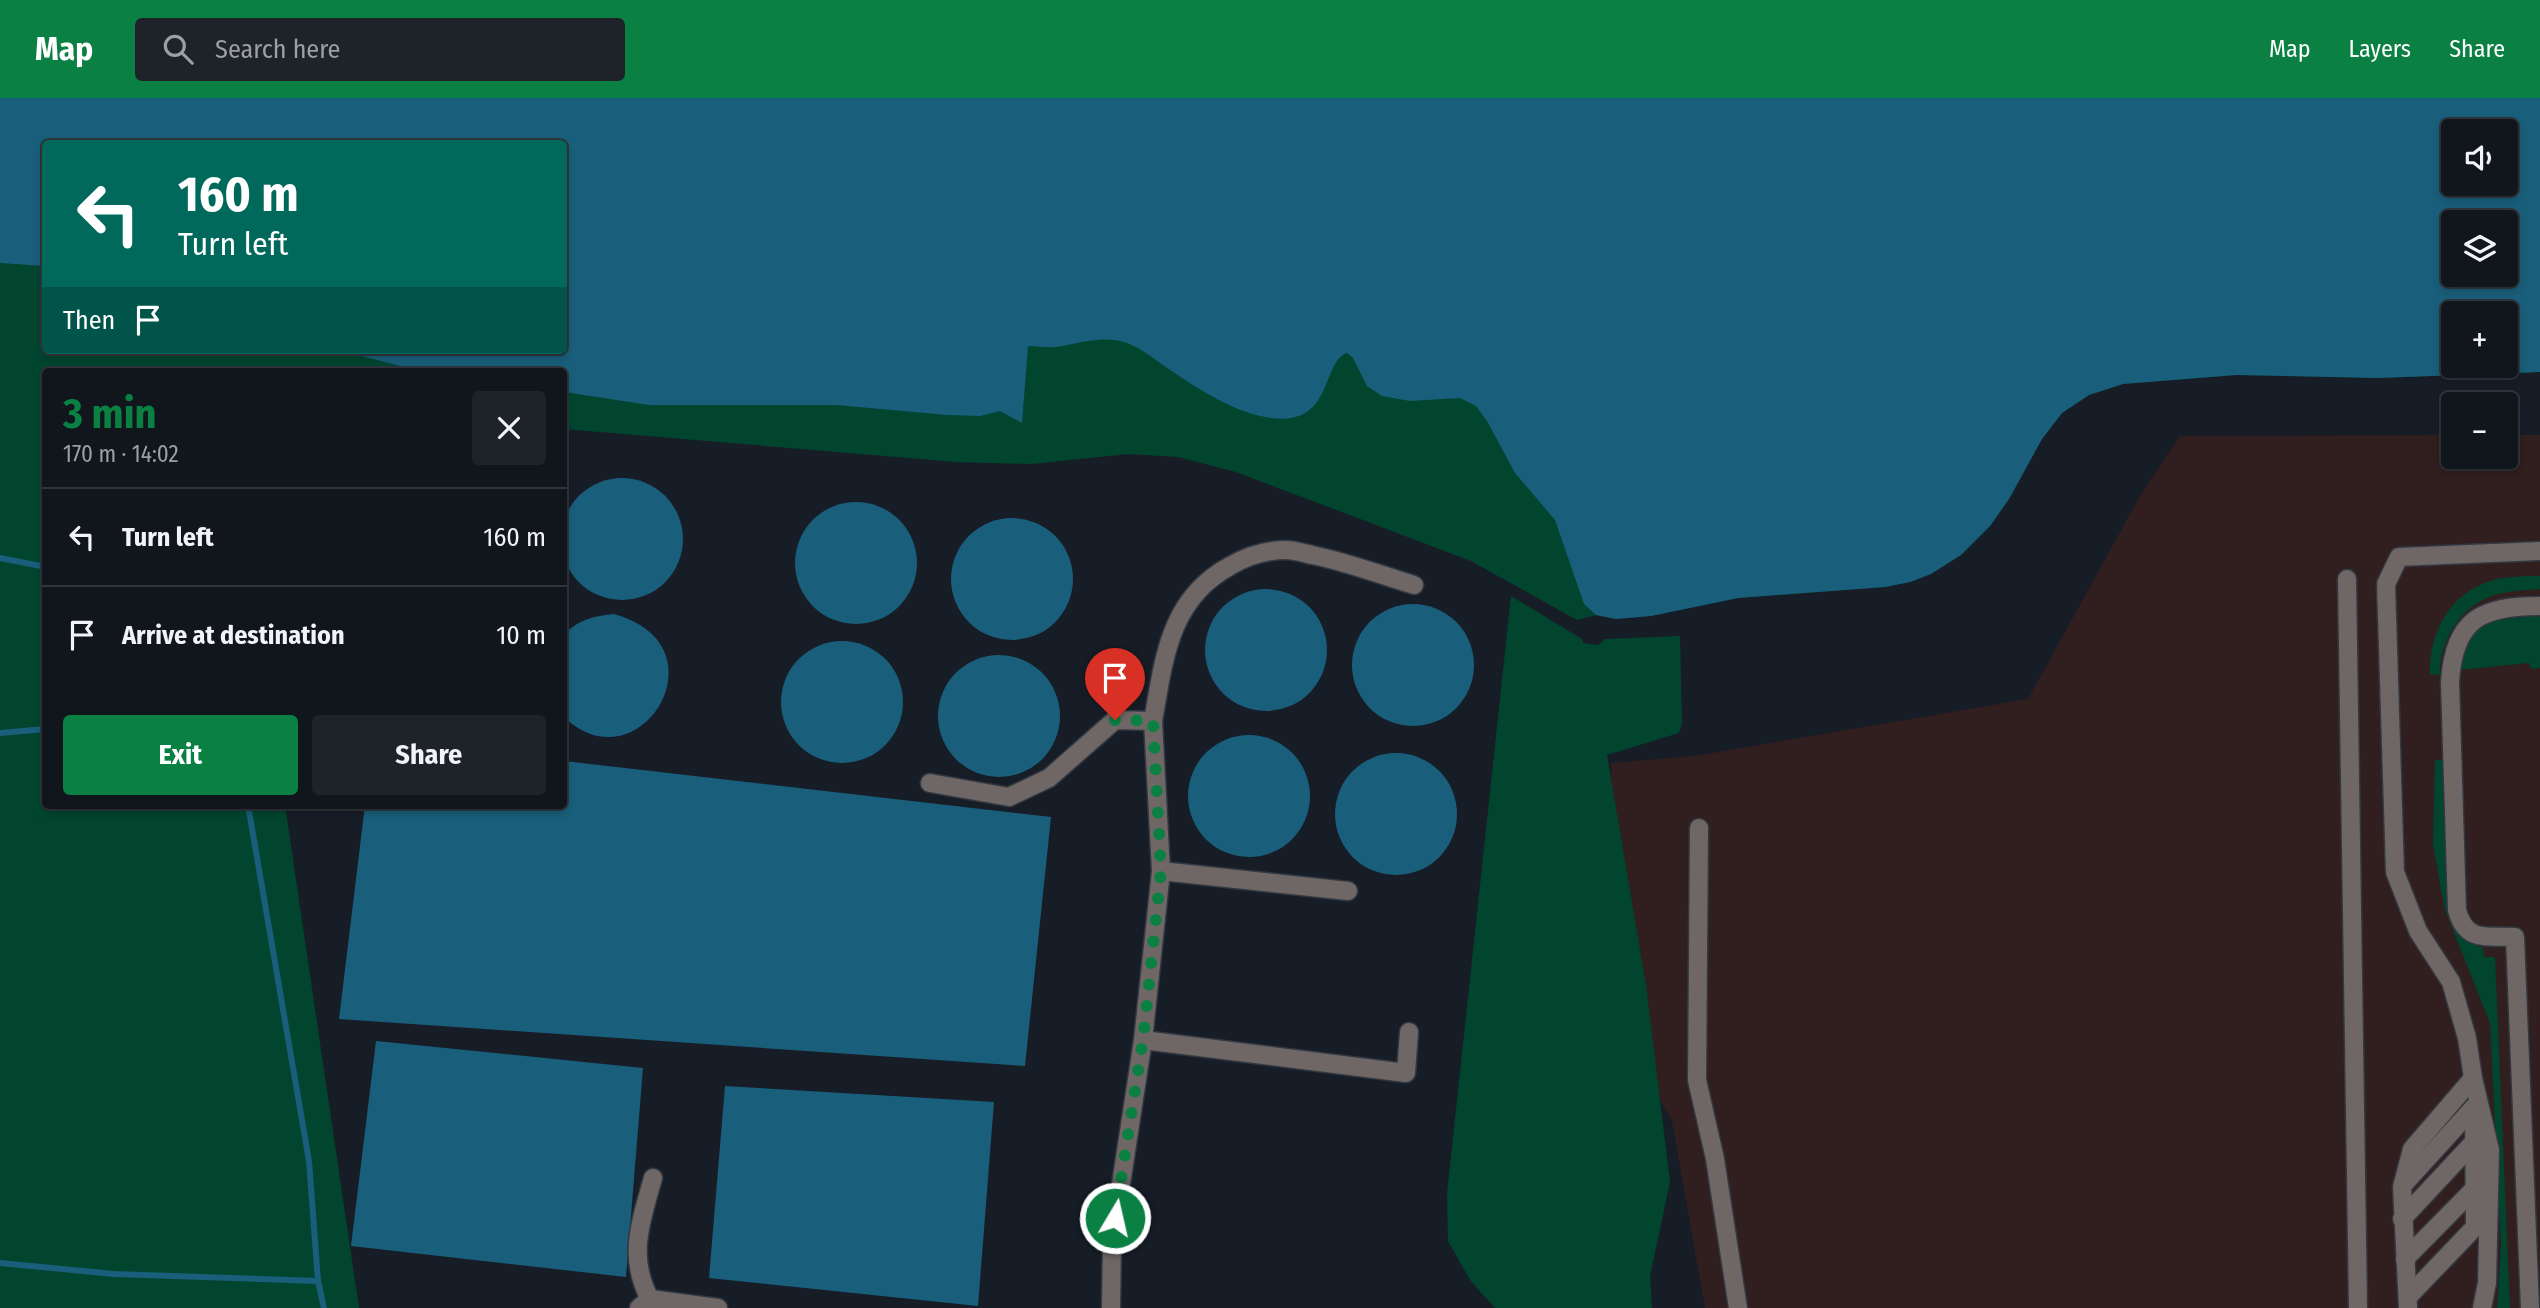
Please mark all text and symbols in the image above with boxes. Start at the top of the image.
search box [135,18,625,81]
text: Map [35,29,93,69]
icon: search [159,30,197,68]
text: Search here [215,34,340,65]
text: Map [2269,35,2311,63]
text: Layers [2349,35,2411,63]
text: Share [2449,35,2505,63]
map controls [2441,119,2518,469]
button: sound [2441,119,2518,196]
text: 160 m [178,165,299,224]
icon: left [63,168,154,259]
button: layers [2441,210,2518,287]
text: Turn left [178,225,288,263]
icon: arrive [129,301,167,339]
button: + [2441,301,2518,378]
text: Then [63,305,115,336]
text: 3 min [63,389,157,439]
button: close [472,391,546,465]
button: − [2441,392,2518,469]
text: 170 m · 14:02 [63,440,179,468]
icon: left [63,518,101,556]
text: Turn left [122,522,214,553]
text: 160 m [483,522,546,553]
icon: arrive [63,616,101,654]
text: Arrive at destination [122,620,345,651]
text: 10 m [496,620,546,651]
pin [1085,648,1145,720]
icon: arrive [1096,659,1134,697]
button: Exit [63,715,298,795]
button: Share [312,715,546,795]
position arrow [1078,1181,1152,1255]

